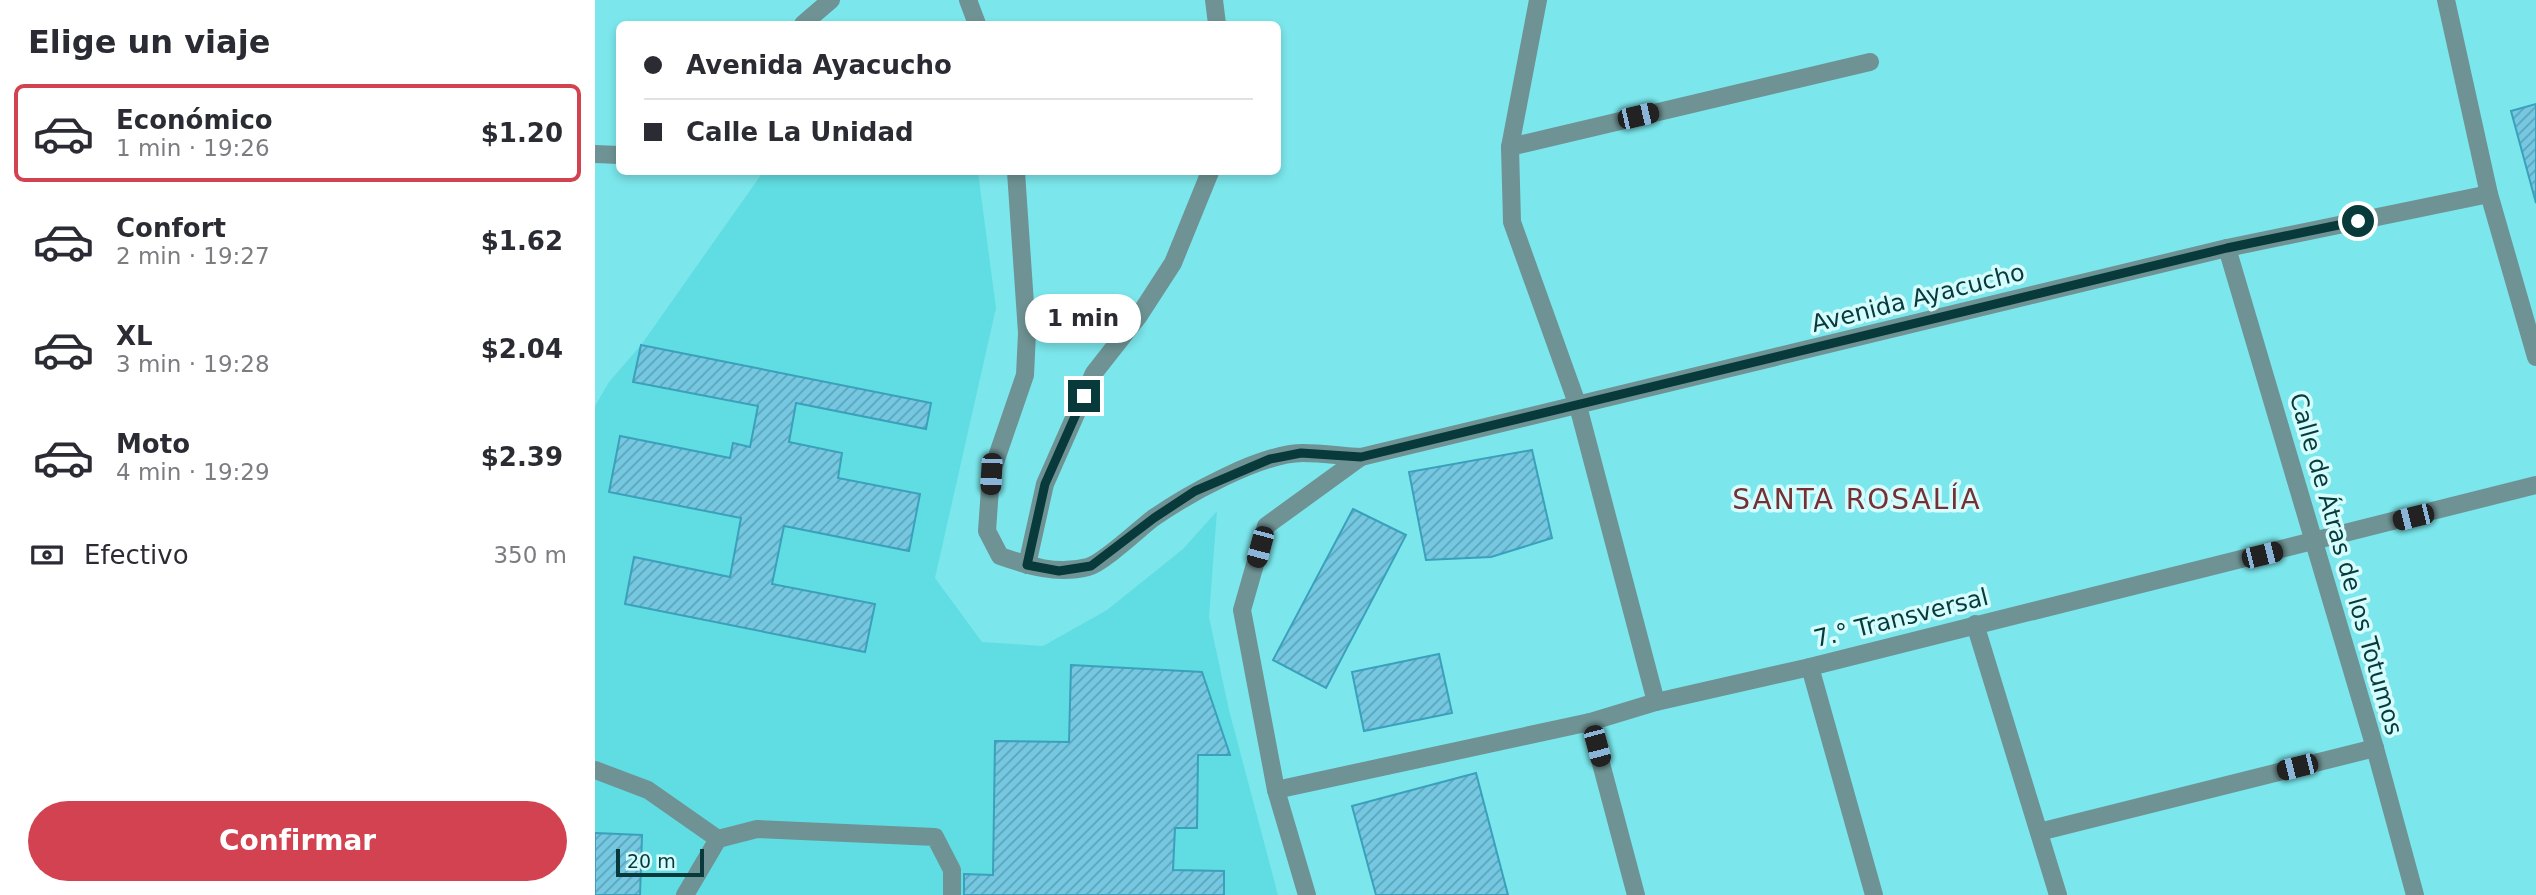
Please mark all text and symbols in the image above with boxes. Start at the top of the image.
text: Elige un viaje [28,23,270,61]
text: Avenida Ayacucho [686,50,952,80]
car [1616,101,1661,131]
icon: car [32,102,95,165]
text: Económico [116,105,273,135]
text: Calle La Unidad [686,117,914,147]
text: $1.20 [481,118,563,148]
text: 1 min · 19:26 [116,135,270,161]
route start [2342,205,2374,237]
icon: car [32,210,95,273]
text: Confort [116,213,226,243]
text: $1.62 [481,226,563,256]
text: 2 min · 19:27 [116,243,270,269]
street label: Avenida Ayacucho [1809,258,2027,338]
callout: 1 min [1026,294,1142,344]
text: 1 min [1047,305,1119,331]
icon: car [32,318,95,381]
text: XL [116,321,153,351]
text: $2.04 [481,334,563,364]
text: 3 min · 19:28 [116,351,270,377]
route end [1068,380,1100,412]
street label: Calle de Átras de los Totumos [2284,389,2409,738]
icon: car [32,426,95,489]
text: Moto [116,429,190,459]
text: $2.39 [481,442,563,472]
car [980,452,1003,496]
text: 4 min · 19:29 [116,459,270,485]
district label: SANTA ROSALÍA [1732,482,1982,516]
car [2391,502,2436,532]
car [1245,524,1276,570]
icon: cash [28,536,66,574]
text: Efectivo [84,540,189,570]
car [2240,540,2285,570]
text: 350 m [493,542,567,568]
street label: 7.° Transversal [1811,583,1991,653]
car [1582,723,1613,769]
car [2275,752,2320,782]
button: Confirmar [28,801,567,881]
scale bar [616,846,703,878]
text: 20 m [627,850,676,872]

